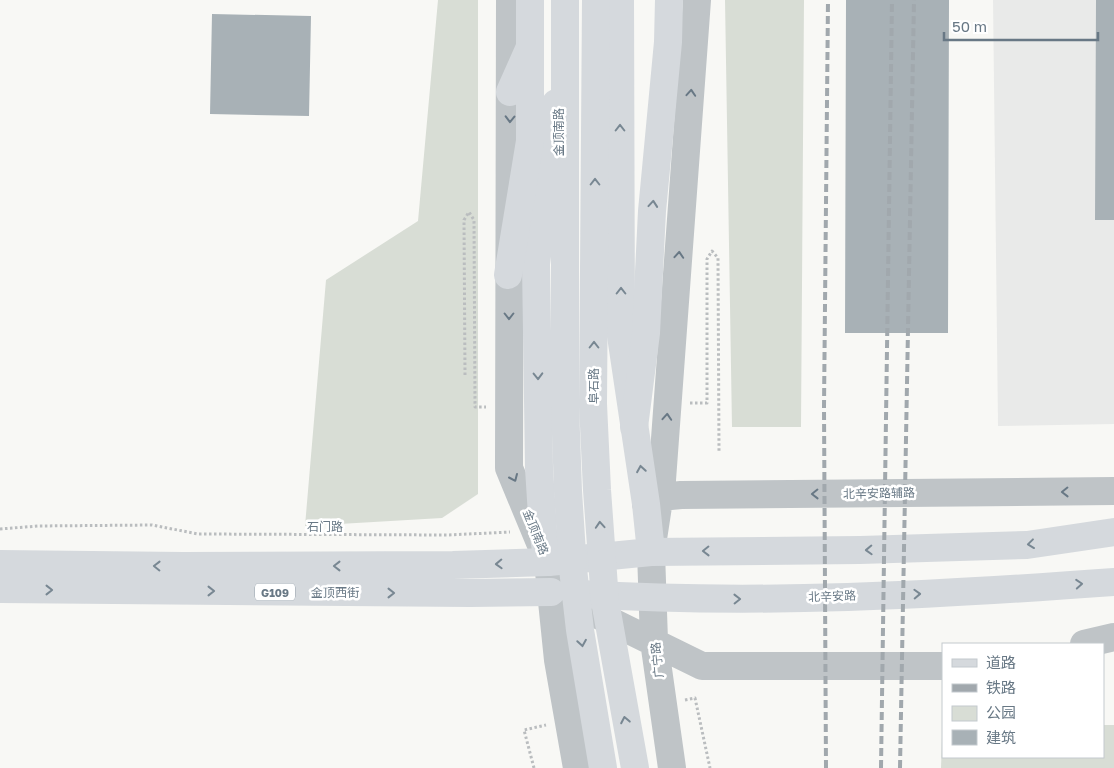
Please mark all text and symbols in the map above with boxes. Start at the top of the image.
scale bar [944,10,1098,42]
text: 50 m [952,17,987,35]
one-way arrow [686,88,697,96]
street label: 金顶南路 [551,108,566,156]
one-way arrow [505,115,515,123]
one-way arrow [615,124,625,132]
one-way arrow [590,178,600,186]
one-way arrow [647,200,658,208]
one-way arrow [673,250,684,258]
one-way arrow [616,286,626,294]
one-way arrow [504,312,514,320]
one-way arrow [589,341,599,348]
street label: 阜石路 [586,368,601,404]
one-way arrow [532,372,543,380]
one-way arrow [661,413,672,421]
one-way arrow [636,465,646,473]
one-way arrow [507,473,518,482]
street label: 北辛安路辅路 [843,485,915,501]
one-way arrow [1061,487,1069,497]
one-way arrow [811,488,819,499]
street label: 金顶南路 [520,507,552,557]
street label: 石门路 [307,519,343,534]
one-way arrow [594,520,605,528]
one-way arrow [1027,538,1035,549]
one-way arrow [865,545,872,555]
one-way arrow [702,546,710,557]
one-way arrow [495,558,503,569]
one-way arrow [152,561,160,571]
one-way arrow [332,561,340,571]
one-way arrow [1075,579,1083,590]
road number: G109 [255,584,295,600]
one-way arrow [45,585,53,595]
street label: 金顶西街 [311,585,359,600]
one-way arrow [208,586,215,596]
one-way arrow [388,588,395,598]
street label: 北辛安路 [808,588,856,604]
one-way arrow [913,589,921,599]
one-way arrow [733,593,741,604]
one-way arrow [576,639,587,647]
street label: 广宁路 [648,641,666,679]
legend [942,643,1104,758]
text: 道路 [986,653,1016,671]
text: 铁路 [986,678,1016,696]
text: 公园 [986,703,1016,721]
one-way arrow [621,716,631,725]
text: 建筑 [986,728,1016,746]

